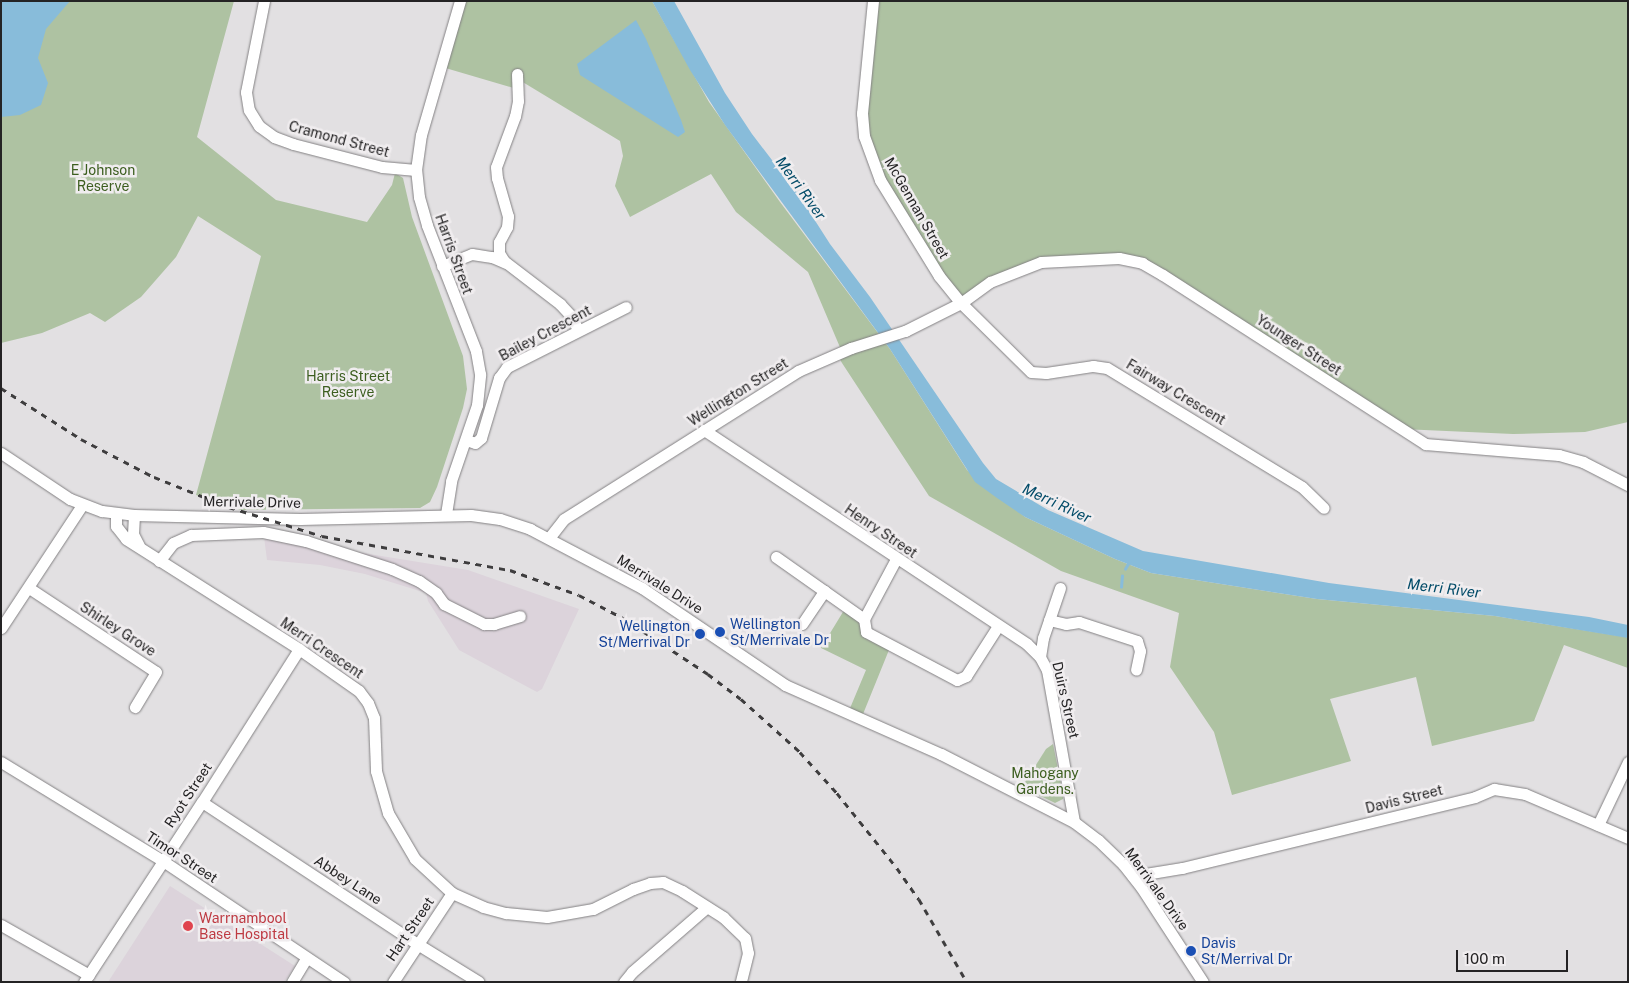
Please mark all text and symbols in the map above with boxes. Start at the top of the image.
street label: Cramond Street [287,118,391,160]
water label: Merri River [772,153,830,223]
street label: McGennan Street [881,154,953,262]
park label: E Johnson Reserve [71,162,135,194]
street label: Harris Street [432,212,476,296]
street label: Bailey Crescent [496,302,594,364]
street label: Younger Street [1253,311,1345,379]
street label: Wellington Street [685,354,791,430]
street label: Fairway Crescent [1123,356,1229,428]
park label: Harris Street Reserve [306,368,390,401]
water label: Merri River [1020,479,1094,527]
street label: Merrivale Drive [203,493,301,511]
street label: Henry Street [841,501,921,561]
street label: Merrivale Drive [614,551,706,617]
water label: Merri River [1406,575,1482,601]
street label: Shirley Grove [77,598,159,660]
street label: Merri Crescent [277,614,367,682]
place label: Wellington St/Merrivale Dr [730,616,829,648]
place label: Wellington St/Merrival Dr [598,618,690,650]
marker: Wellington St/Merrivale Dr [714,626,726,638]
marker: Wellington St/Merrival Dr [694,628,706,640]
street label: Duirs Street [1049,660,1083,740]
street label: Ryot Street [161,759,215,831]
park label: Mahogany Gardens. [1011,765,1079,798]
street label: Davis Street [1364,781,1444,817]
street label: Timor Street [143,828,221,886]
street label: Merrivale Drive [1121,844,1193,934]
street label: Abbey Lane [311,852,385,908]
street label: Hart Street [383,894,437,964]
place label: Warrnambool Base Hospital [199,910,289,942]
marker: Warrnambool Base Hospital [181,919,195,933]
place label: Davis St/Merrival Dr [1201,935,1293,968]
scale bar [1459,940,1572,972]
marker: Davis St/Merrival Dr [1185,945,1197,957]
text: 100 m [1464,950,1505,967]

